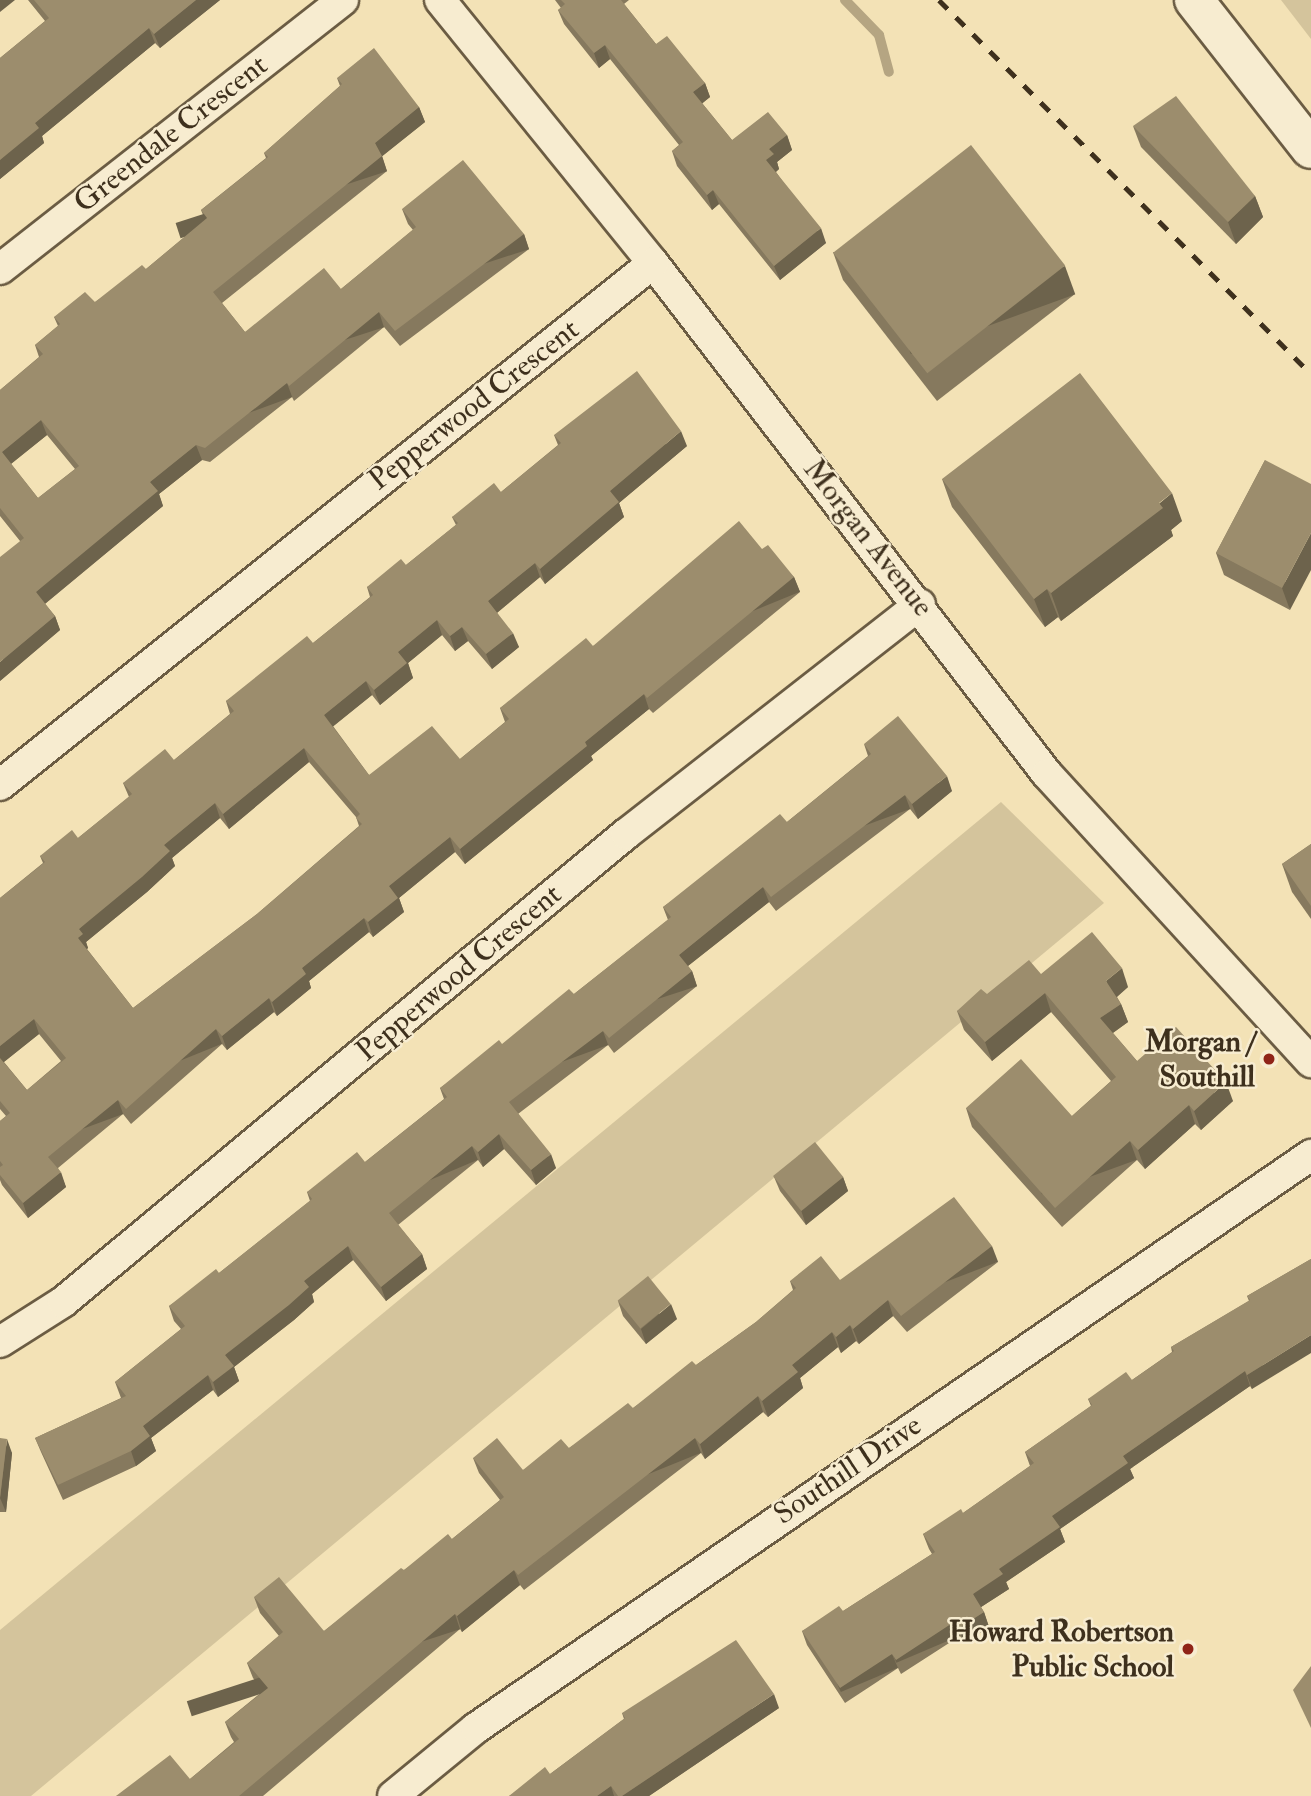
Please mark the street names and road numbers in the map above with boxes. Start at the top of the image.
street label: Greendale Crescent [67,47,275,221]
street label: Pepperwood Crescent [362,312,586,498]
street label: Morgan Avenue [795,452,941,624]
street label: Pepperwood Crescent [349,877,569,1069]
street label: Southill Drive [767,1407,929,1533]

